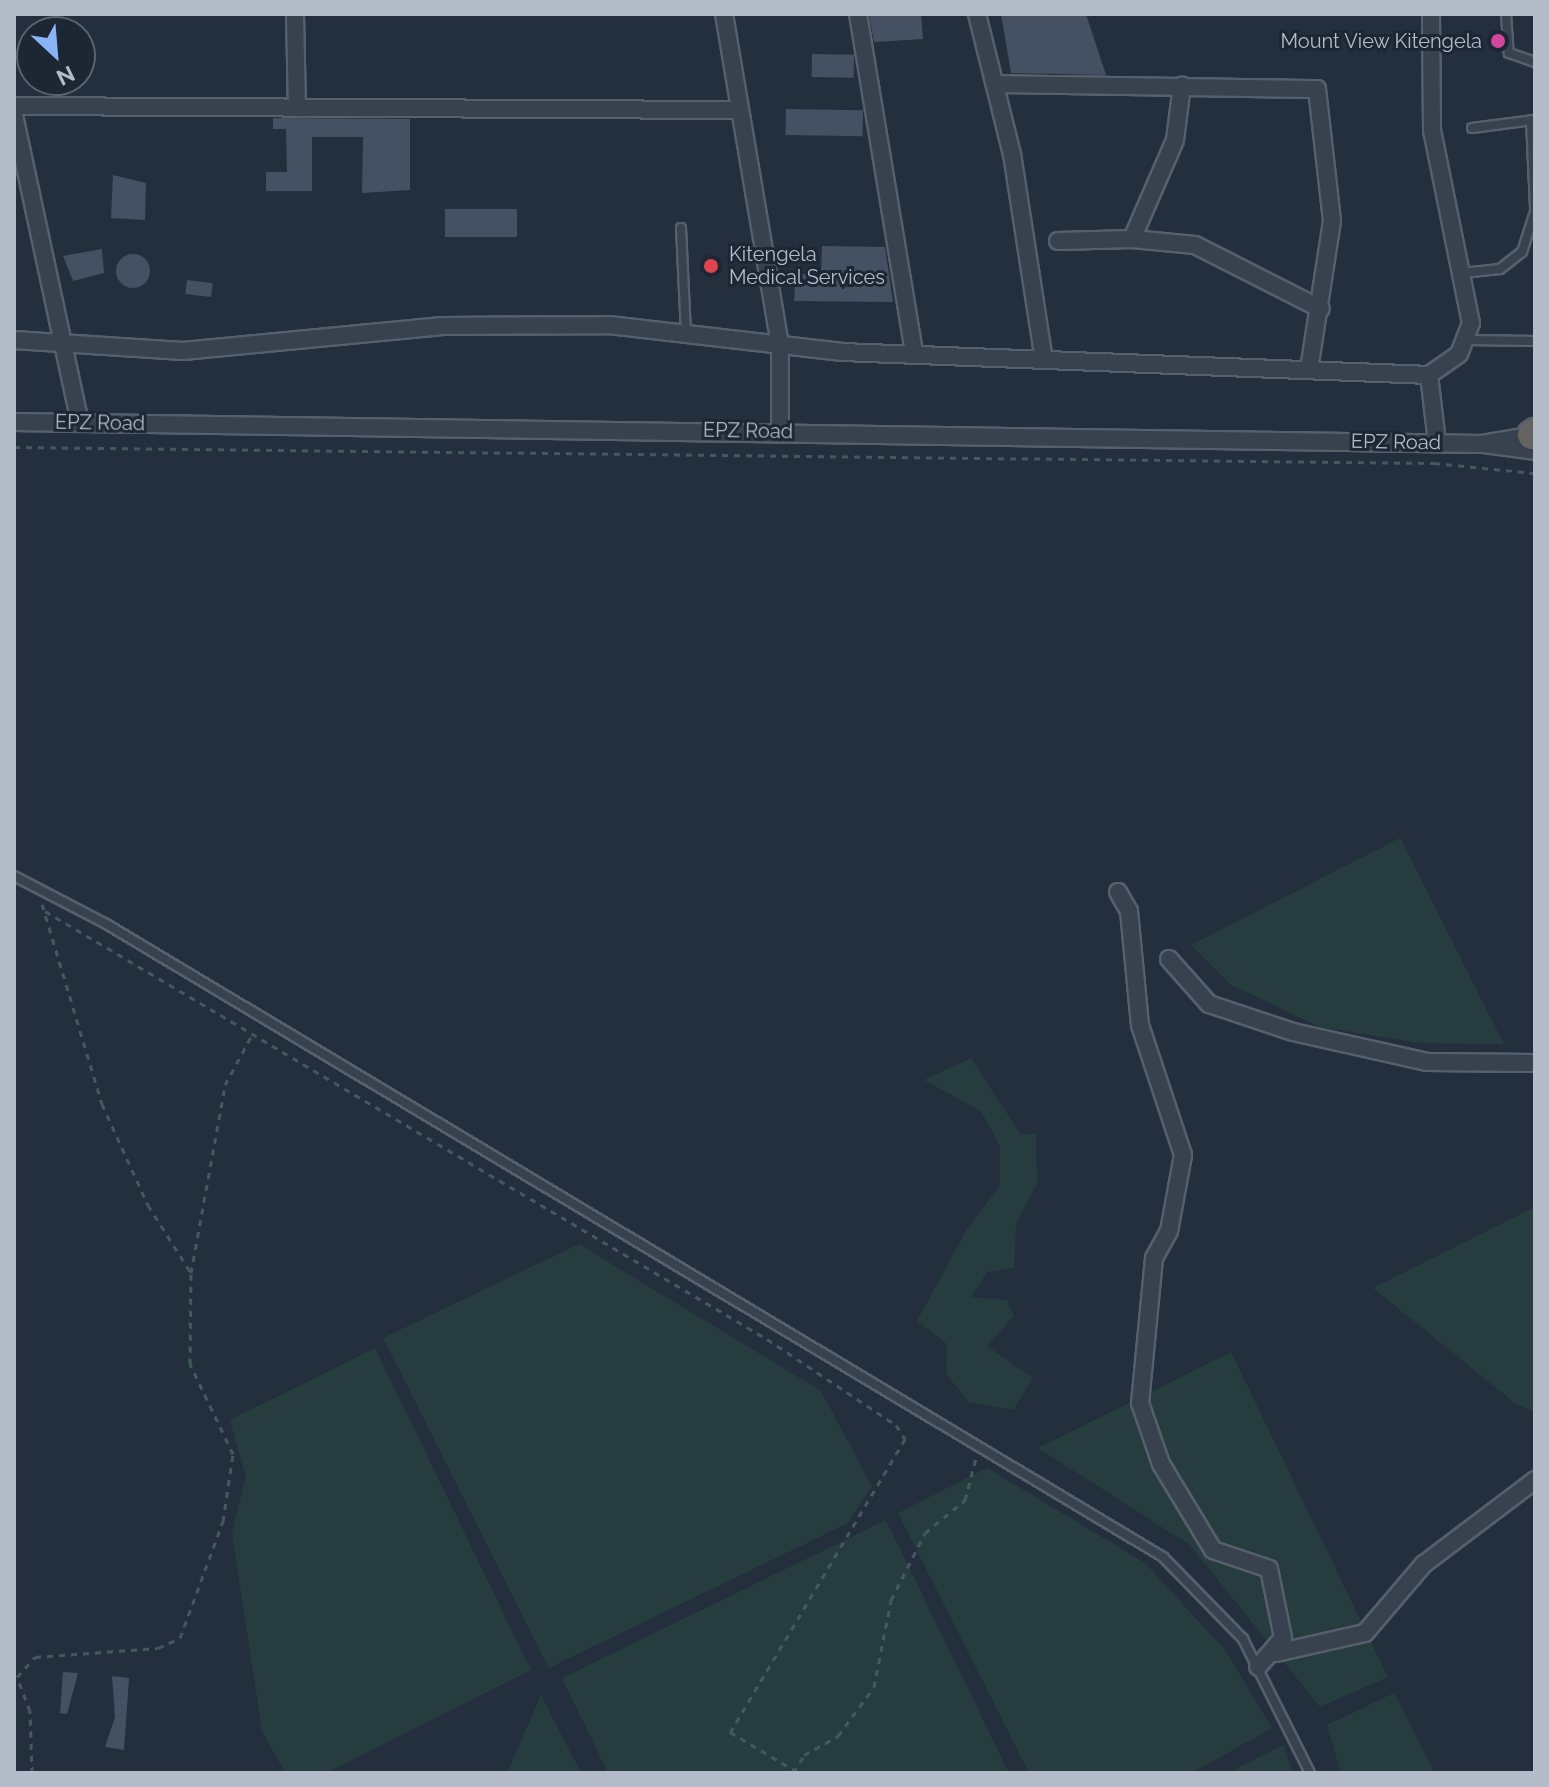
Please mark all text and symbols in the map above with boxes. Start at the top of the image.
north arrow [16,16,96,96]
place label: Mount View Kitengela [1279,29,1482,53]
marker: Mount View Kitengela [1489,32,1507,50]
text: N [52,60,79,91]
place label: Kitengela Medical Services [729,242,886,289]
marker: Kitengela Medical Services [700,255,722,277]
street label: EPZ Road [55,410,145,436]
street label: EPZ Road [703,418,793,444]
street label: EPZ Road [1351,429,1441,455]

